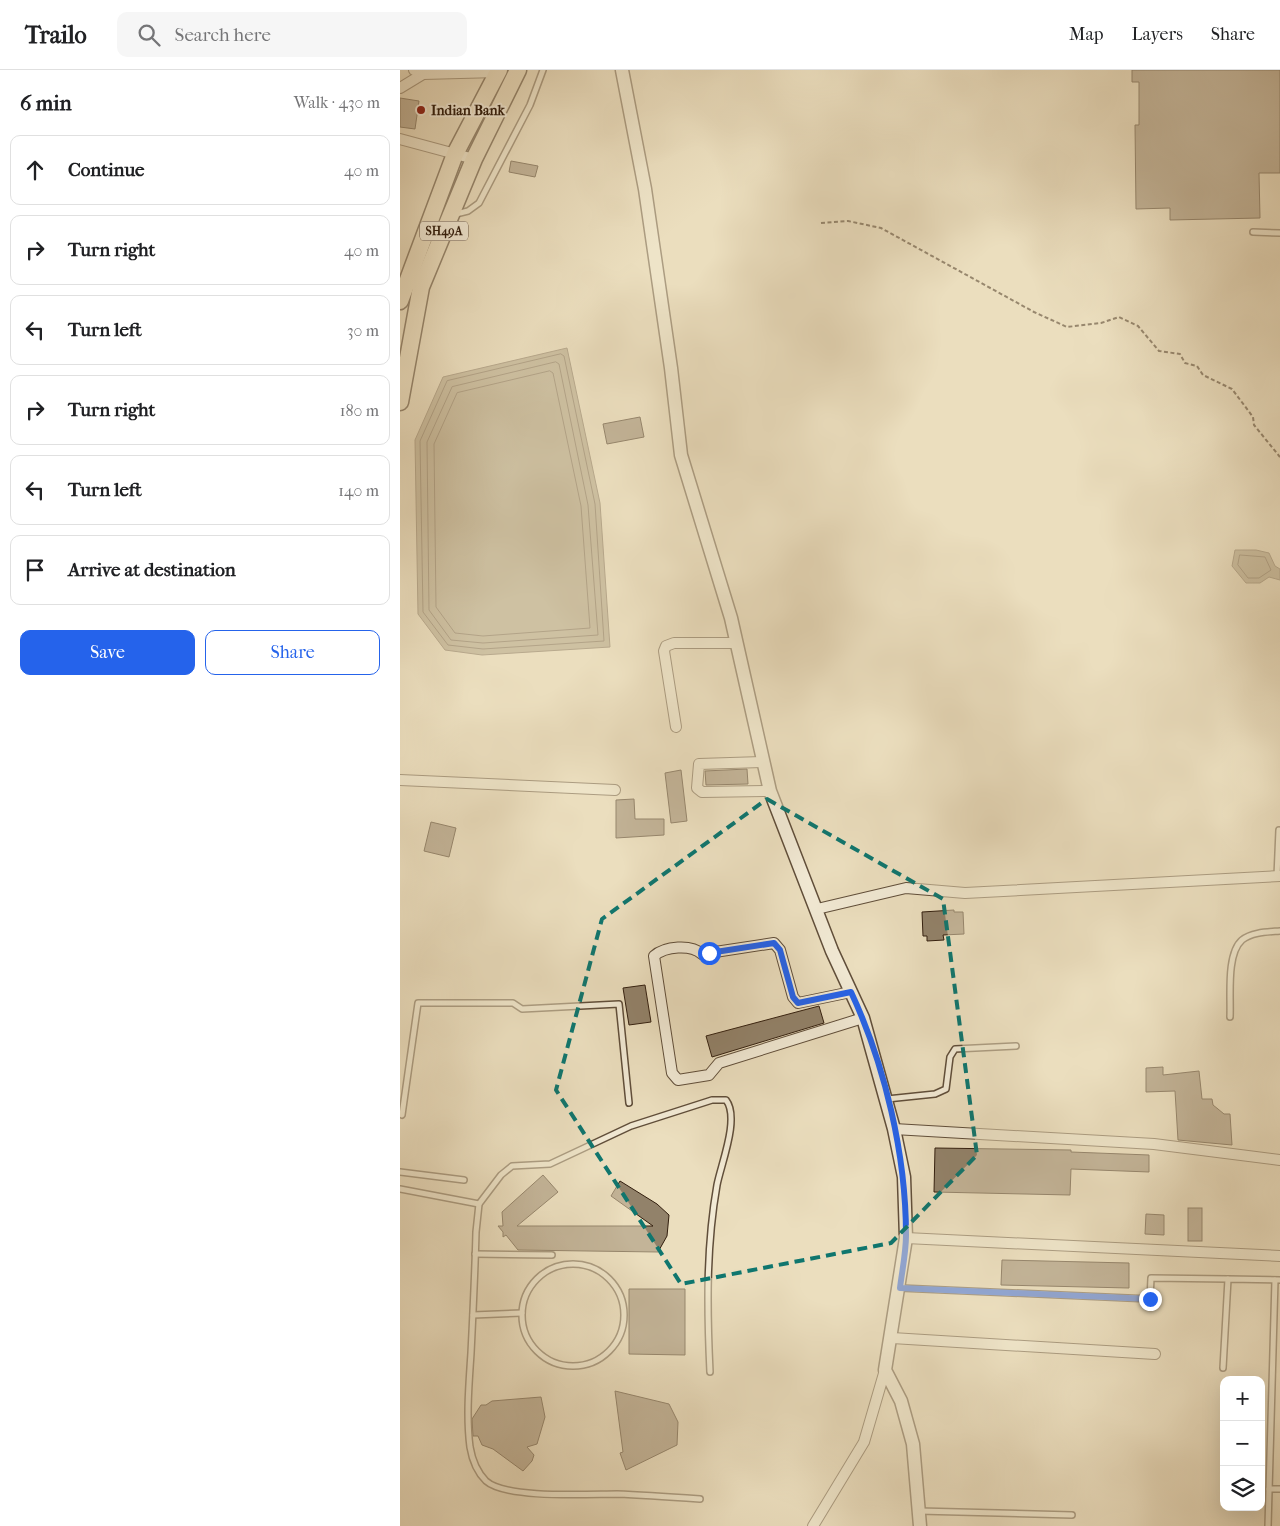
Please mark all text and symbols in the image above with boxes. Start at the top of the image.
search box [117,12,467,57]
text: Trailo [25,21,87,49]
icon: search [135,21,163,49]
text: Search here [175,24,271,46]
text: Map [1069,24,1103,45]
text: Layers [1131,24,1183,45]
text: Share [1211,24,1255,45]
text: 6 min [20,91,72,115]
text: Walk · 430 m [294,93,380,112]
place label: Indian Bank [431,102,506,119]
marker: Indian Bank [415,104,427,116]
icon: ahead [21,156,49,184]
text: Continue [68,159,144,181]
text: 40 m [344,161,379,180]
road number: SH49A [420,222,468,240]
icon: right [21,236,49,264]
text: Turn right [68,239,155,261]
text: 40 m [344,241,379,260]
icon: left [21,316,49,344]
text: Turn left [68,319,142,341]
text: 30 m [347,321,379,340]
icon: right [21,396,49,424]
text: Turn right [68,399,155,421]
text: 180 m [340,401,379,420]
icon: left [21,476,49,504]
text: Turn left [68,479,142,501]
text: 140 m [338,481,379,500]
icon: arrive [21,556,49,584]
text: Arrive at destination [68,559,236,581]
button: Save [20,630,195,675]
button: Share [205,630,380,675]
route start [698,942,721,965]
route end [1139,1288,1162,1311]
map controls [1220,1376,1265,1511]
button: + [1220,1376,1265,1421]
button: − [1220,1421,1265,1466]
button: layers [1220,1466,1265,1511]

